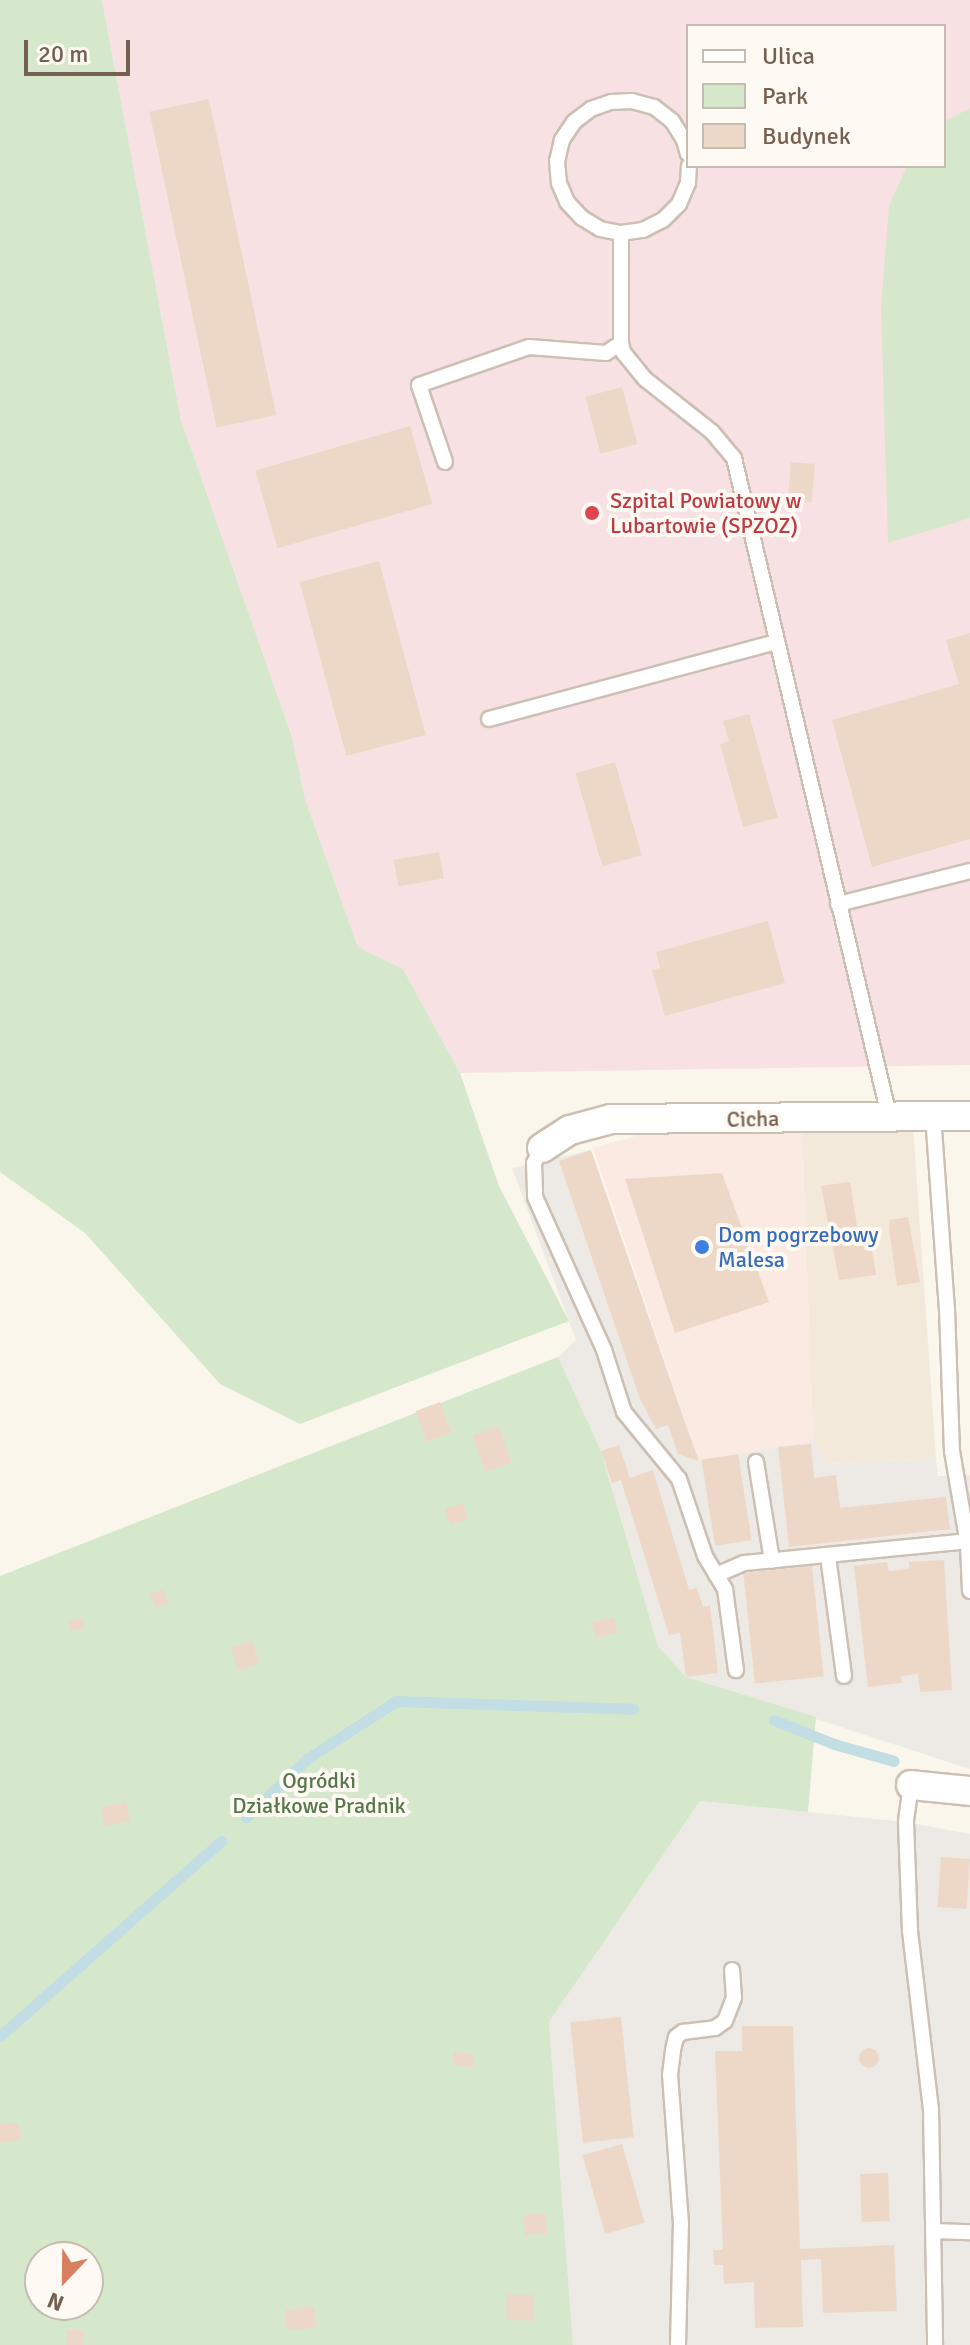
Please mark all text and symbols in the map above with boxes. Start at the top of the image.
scale bar [28,24,134,74]
legend [686,24,946,168]
text: 20 m [38,39,88,69]
text: Ulica [762,41,815,71]
text: Park [762,81,808,111]
text: Budynek [762,121,851,151]
place label: Szpital Powiatowy w Lubartowie (SPZOZ) [610,487,801,538]
marker: Szpital Powiatowy w Lubartowie (SPZOZ) [581,502,603,524]
street label: Cicha [726,1105,780,1133]
place label: Dom pogrzebowy Malesa [718,1221,879,1272]
marker: Dom pogrzebowy Malesa [693,1238,711,1256]
park label: Ogródki Działkowe Pradnik [232,1767,406,1818]
north arrow [24,2241,104,2321]
text: N [43,2286,68,2317]

